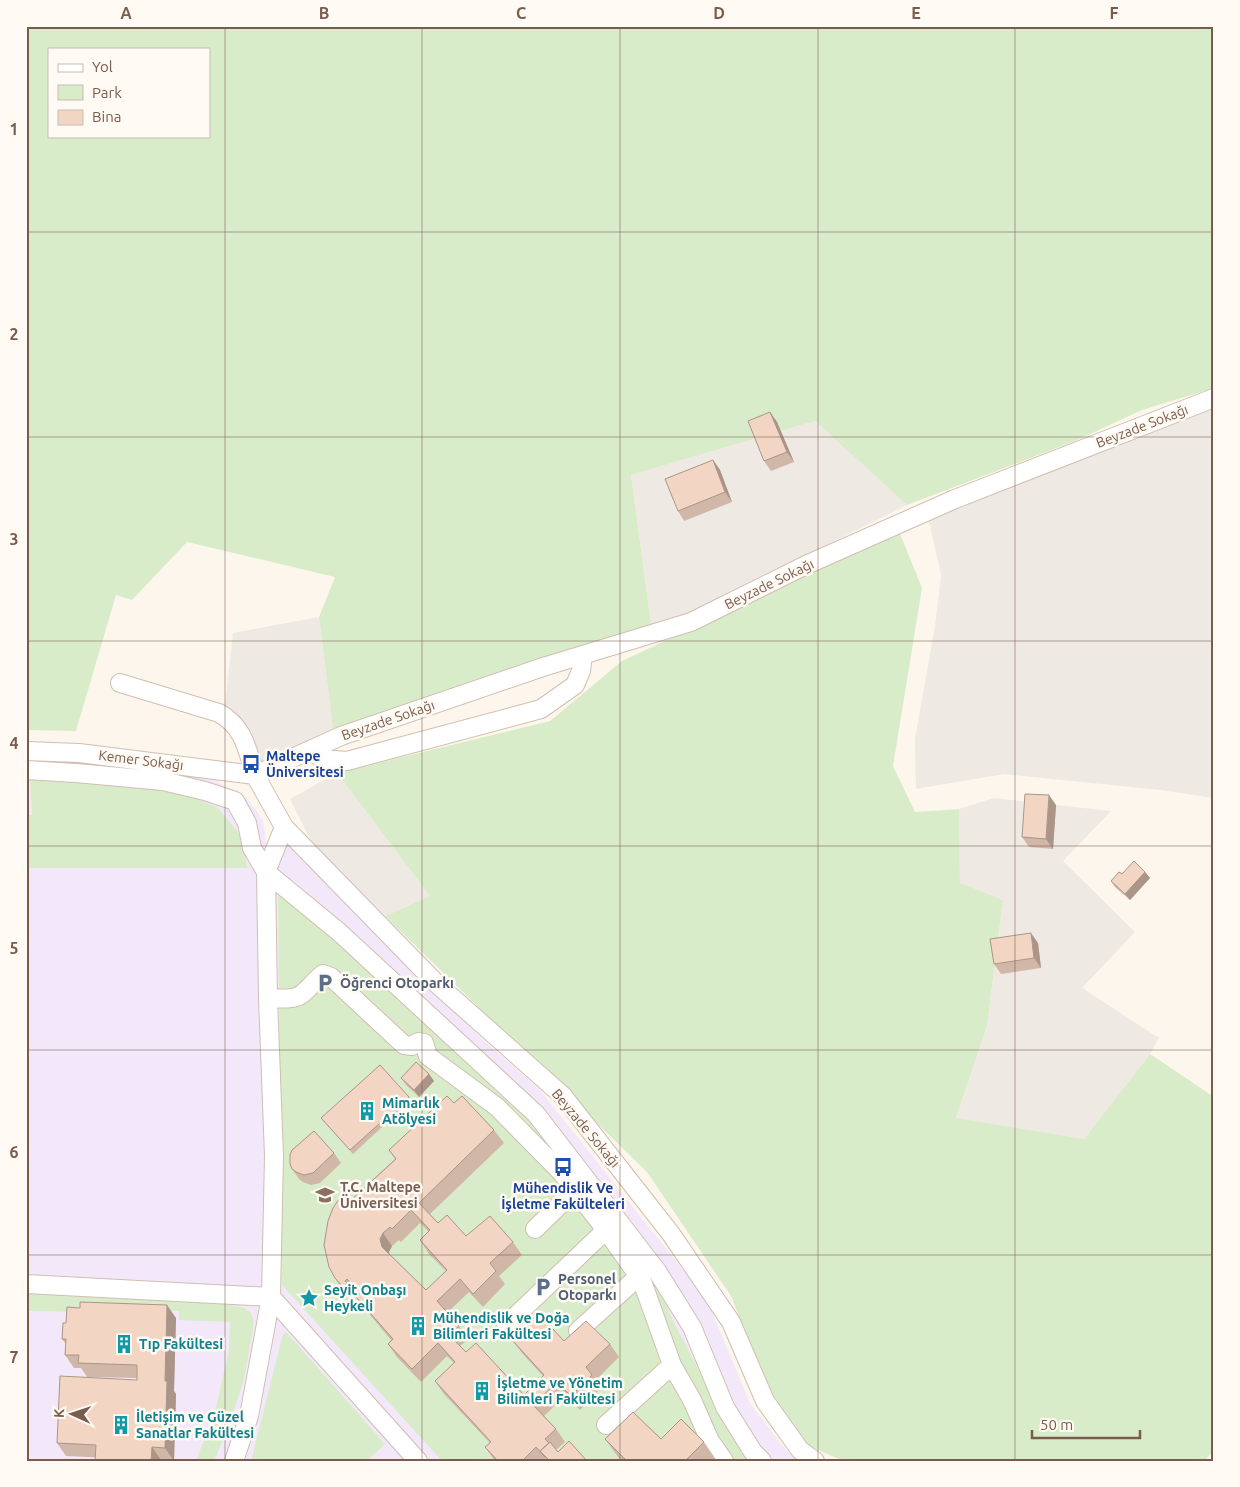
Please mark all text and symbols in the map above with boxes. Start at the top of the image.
text: A [120,4,132,22]
text: B [319,4,329,22]
text: C [516,4,526,22]
text: D [713,4,725,22]
text: E [911,4,921,22]
text: F [1110,4,1119,22]
legend [48,48,210,138]
text: Yol [92,58,113,75]
text: Park [92,84,122,101]
text: Bina [92,108,121,125]
text: 1 [9,120,19,138]
text: 2 [9,325,19,343]
street label: Beyzade Sokağı [1094,401,1190,451]
text: 3 [9,530,19,548]
street label: Beyzade Sokağı [722,555,816,613]
street label: Beyzade Sokağı [339,697,437,743]
text: 4 [9,734,19,752]
street label: Kemer Sokağı [98,747,184,773]
place label: Maltepe Üniversitesi [266,748,344,780]
bus stop icon: Maltepe Üniversitesi [240,753,262,775]
text: 5 [9,939,19,957]
parking icon: Öğrenci Otoparkı [314,972,336,994]
place label: Öğrenci Otoparkı [340,974,454,991]
street label: Beyzade Sokağı [549,1086,623,1170]
place label: Mimarlık Atölyesi [382,1095,440,1127]
building icon: Mimarlık Atölyesi [356,1100,378,1122]
text: 6 [9,1143,19,1161]
bus stop icon: Mühendislik Ve İşletme Fakülteleri [552,1156,574,1178]
place label: T.C. Maltepe Üniversitesi [340,1179,421,1211]
place label: Mühendislik Ve İşletme Fakülteleri [501,1180,625,1213]
school or university icon: T.C. Maltepe Üniversitesi [314,1184,336,1206]
place label: Personel Otoparkı [558,1271,617,1303]
parking icon: Personel Otoparkı [532,1276,554,1298]
place label: Seyit Onbaşı Heykeli [324,1282,406,1314]
place icon: Seyit Onbaşı Heykeli [298,1287,320,1309]
place label: Mühendislik ve Doğa Bilimleri Fakültesi [433,1310,570,1342]
building icon: Mühendislik ve Doğa Bilimleri Fakültesi [407,1315,429,1337]
building icon: Tıp Fakültesi [113,1333,135,1355]
place label: Tıp Fakültesi [139,1336,223,1352]
text: 7 [9,1348,19,1366]
place label: İşletme ve Yönetim Bilimleri Fakültesi [497,1374,623,1407]
building icon: İşletme ve Yönetim Bilimleri Fakültesi [471,1380,493,1402]
north arrow [48,1390,98,1440]
scale bar [1032,1407,1140,1439]
text: K [51,1408,67,1418]
place label: İletişim ve Güzel Sanatlar Fakültesi [136,1408,254,1441]
building icon: İletişim ve Güzel Sanatlar Fakültesi [110,1414,132,1436]
text: 50 m [1040,1416,1073,1433]

